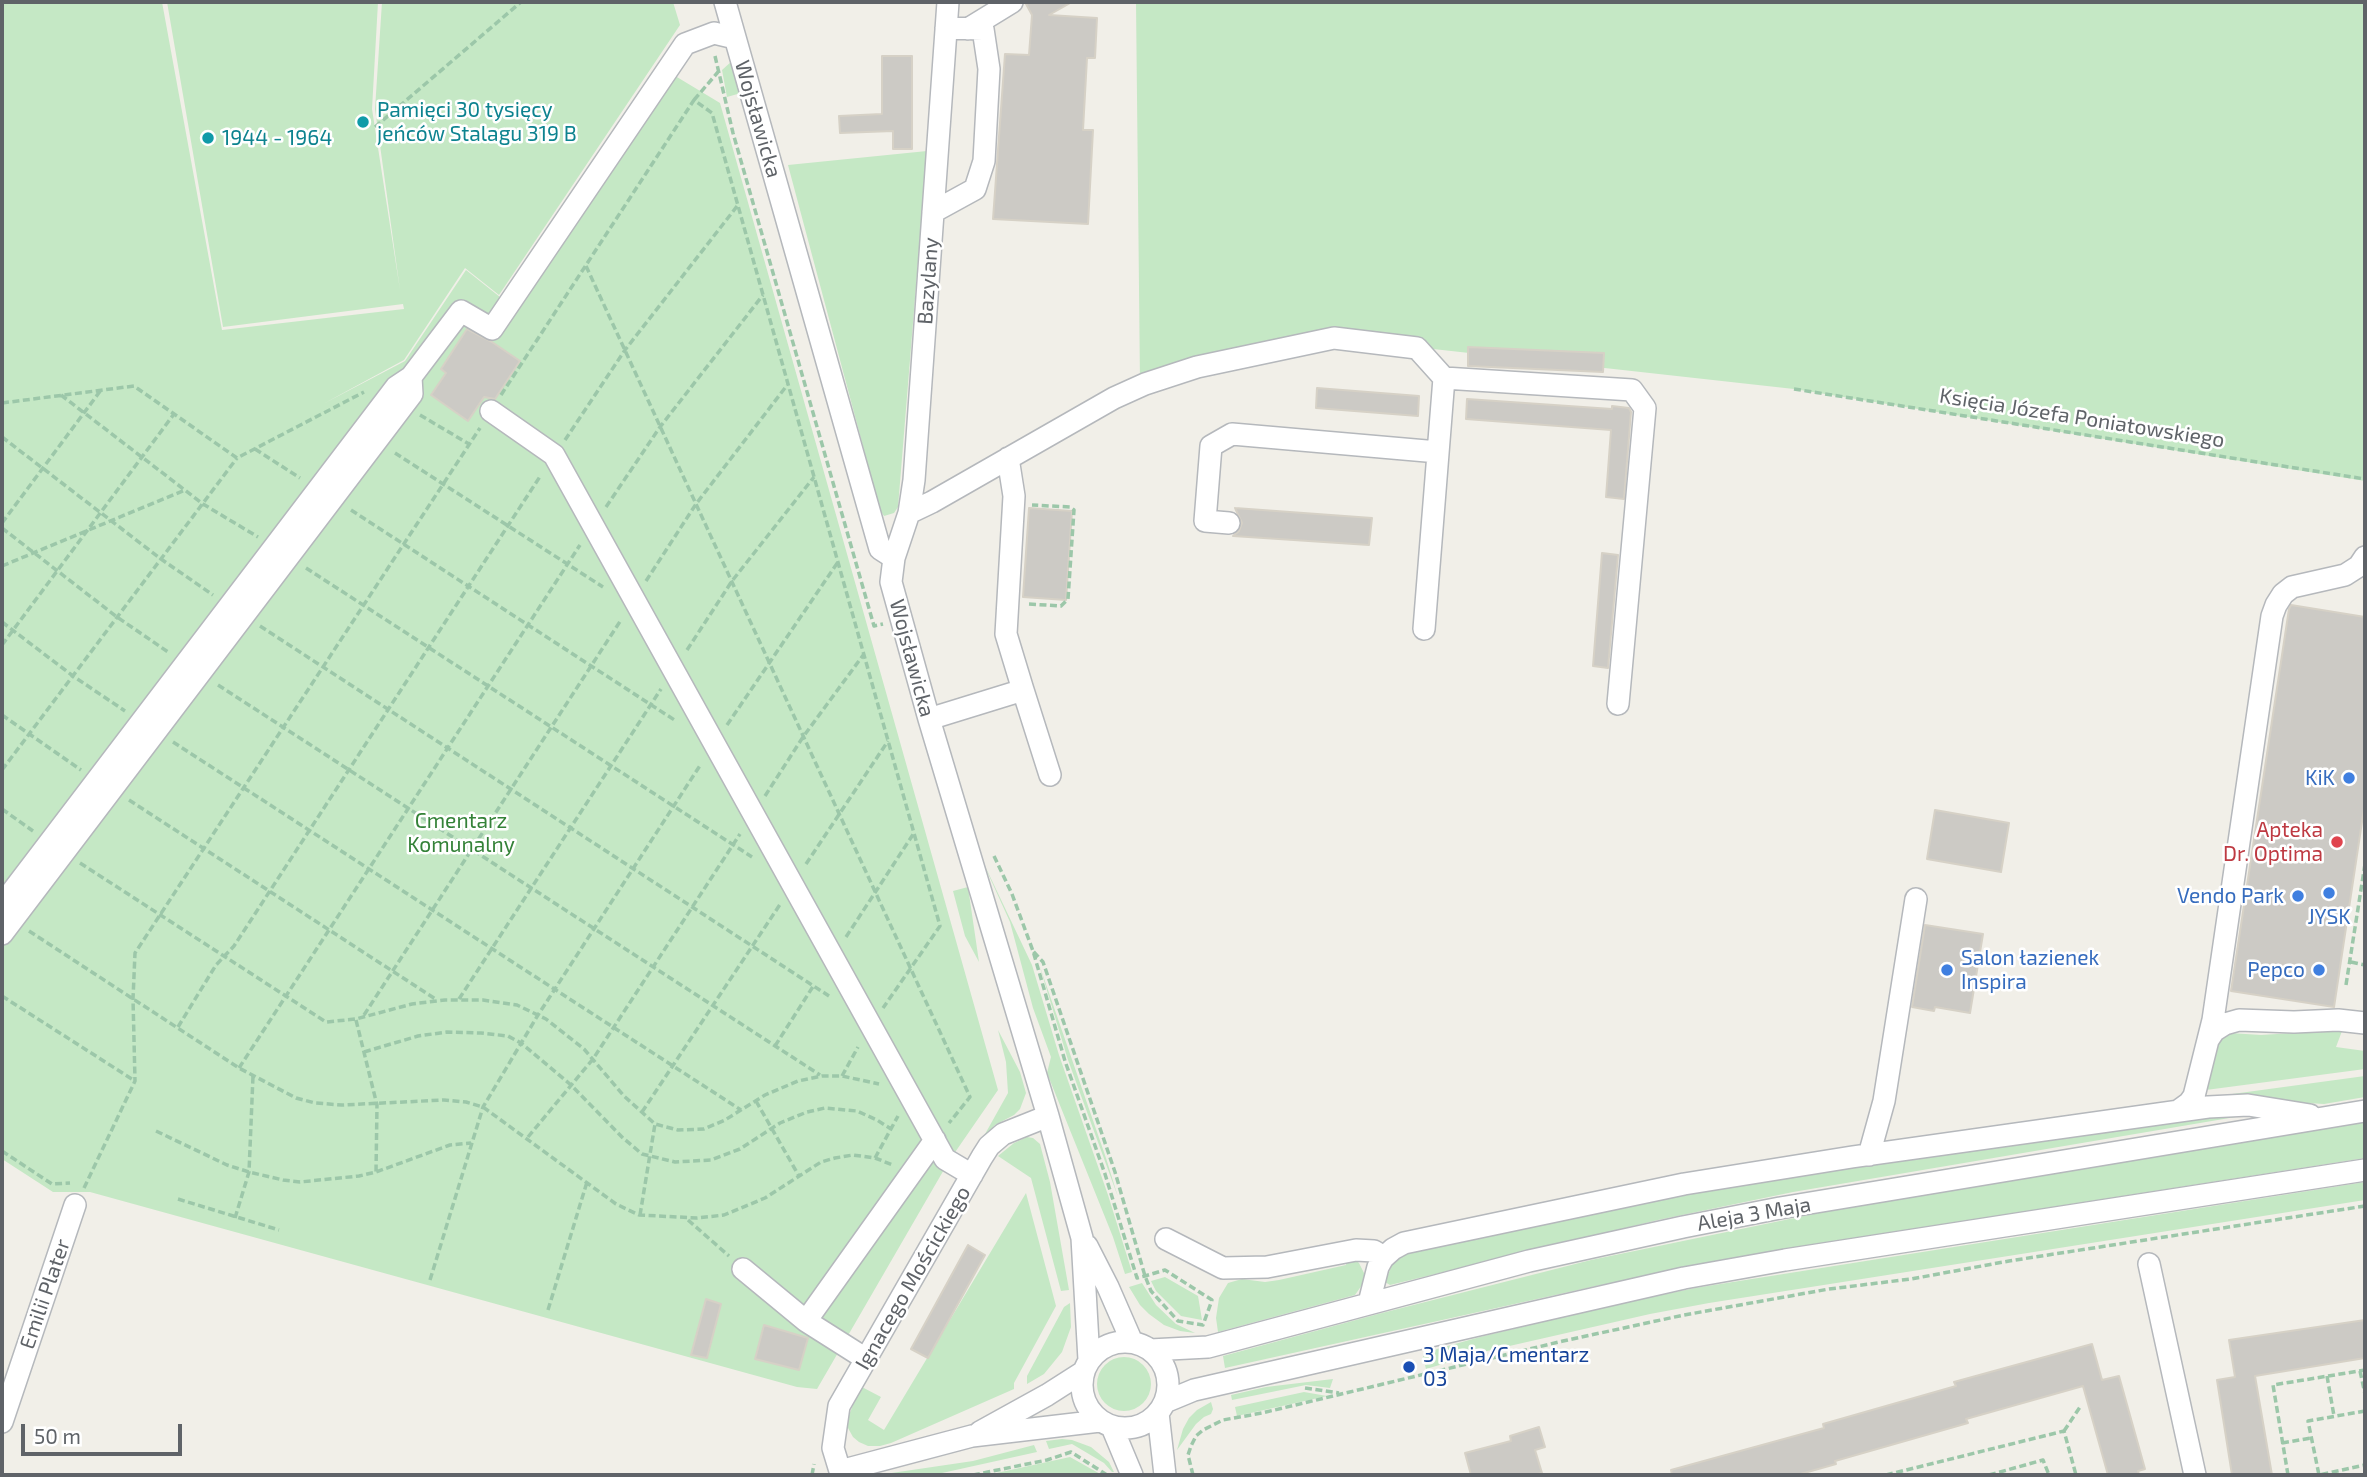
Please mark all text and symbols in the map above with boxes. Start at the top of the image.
street label: Wojsławicka [729,57,787,181]
place label: Pamięci 30 tysięcy jeńców Stalagu 319 B [377,97,577,147]
marker: Pamięci 30 tysięcy jeńców Stalagu 319 B [355,114,371,130]
place label: 1944 - 1964 [222,125,332,151]
marker: 1944 - 1964 [200,130,216,146]
street label: Bazylany [912,237,944,325]
street label: Księcia Józefa Poniatowskiego [1938,383,2226,453]
street label: Wojsławicka [884,596,940,720]
place label: KiK [2305,765,2335,791]
marker: KiK [2341,770,2357,786]
park label: Cmentarz Komunalny [407,808,515,858]
place label: Apteka Dr. Optima [2223,817,2323,867]
marker: Apteka Dr. Optima [2329,834,2345,850]
place label: Vendo Park [2177,883,2284,909]
marker: JYSK [2321,885,2337,901]
marker: Vendo Park [2290,888,2306,904]
place label: JYSK [2307,904,2351,930]
place label: Salon łazienek Inspira [1961,945,2099,995]
place label: Pepco [2247,957,2305,983]
marker: Salon łazienek Inspira [1939,962,1955,978]
marker: Pepco [2311,962,2327,978]
street label: Ignacego Mościckiego [850,1182,976,1374]
street label: Aleja 3 Maja [1695,1192,1813,1236]
street label: Emilii Plater [14,1236,76,1352]
place label: 3 Maja/Cmentarz 03 [1423,1342,1589,1392]
marker: 3 Maja/Cmentarz 03 [1401,1359,1417,1375]
scale bar [24,1410,186,1454]
text: 50 m [34,1423,81,1448]

